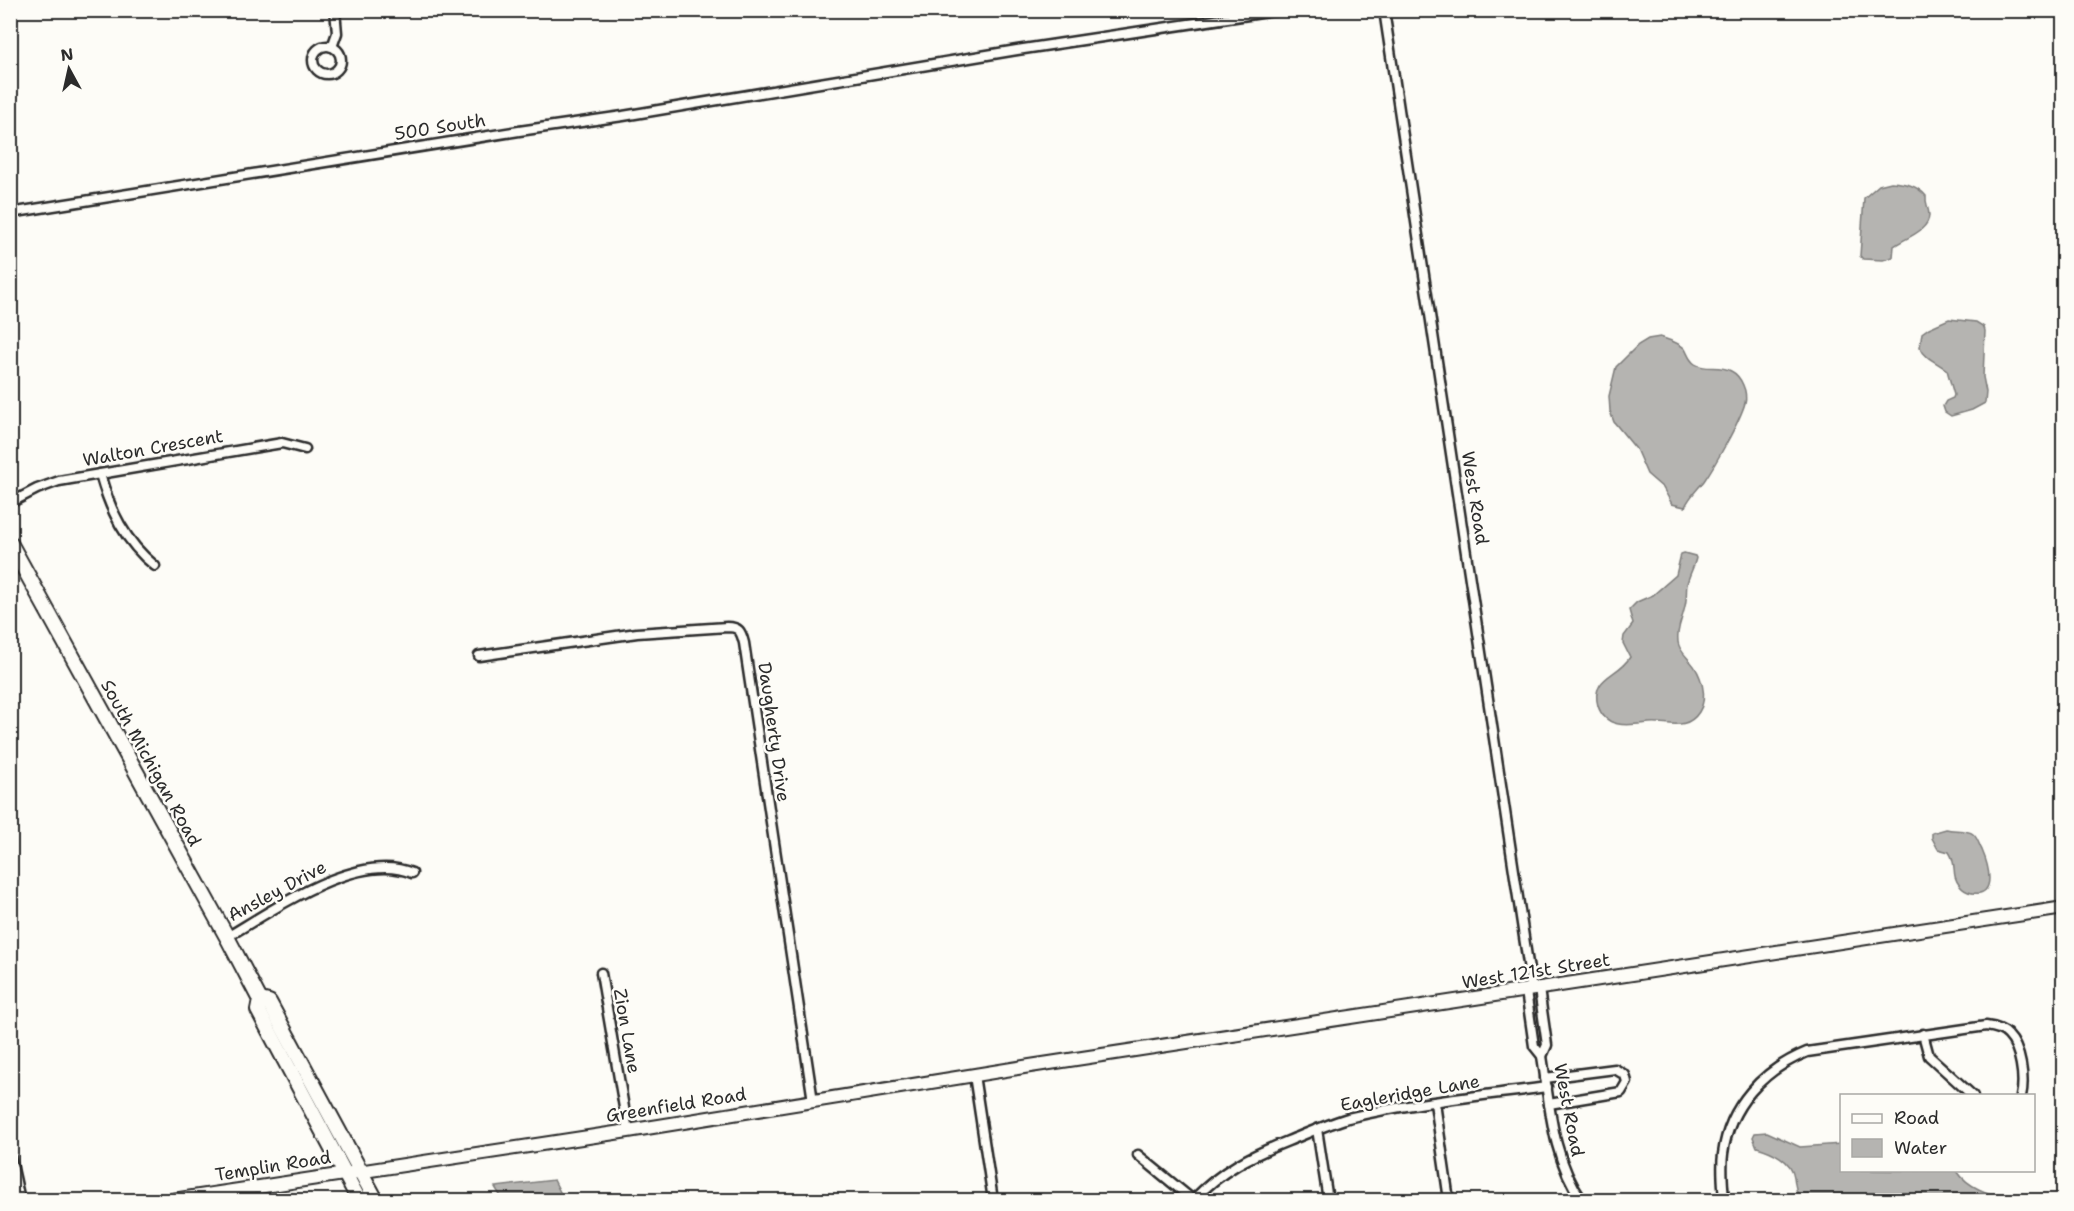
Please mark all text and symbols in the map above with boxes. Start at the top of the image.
north arrow [39,39,99,99]
text: N [59,43,75,66]
street label: 500 South [393,108,487,146]
street label: Walton Crescent [81,424,225,472]
street label: West Road [1456,450,1494,546]
street label: Daugherty Drive [752,661,796,803]
street label: South Michigan Road [95,675,207,851]
street label: Ansley Drive [223,855,331,927]
street label: West 121st Street [1460,947,1612,995]
street label: Zion Lane [608,987,646,1075]
street label: West Road [1548,1061,1590,1159]
street label: Eagleridge Lane [1338,1069,1482,1117]
street label: Greenfield Road [604,1082,748,1128]
legend [1840,1094,2035,1172]
text: Road [1894,1106,1939,1130]
text: Water [1894,1136,1947,1160]
street label: Templin Road [213,1145,333,1187]

